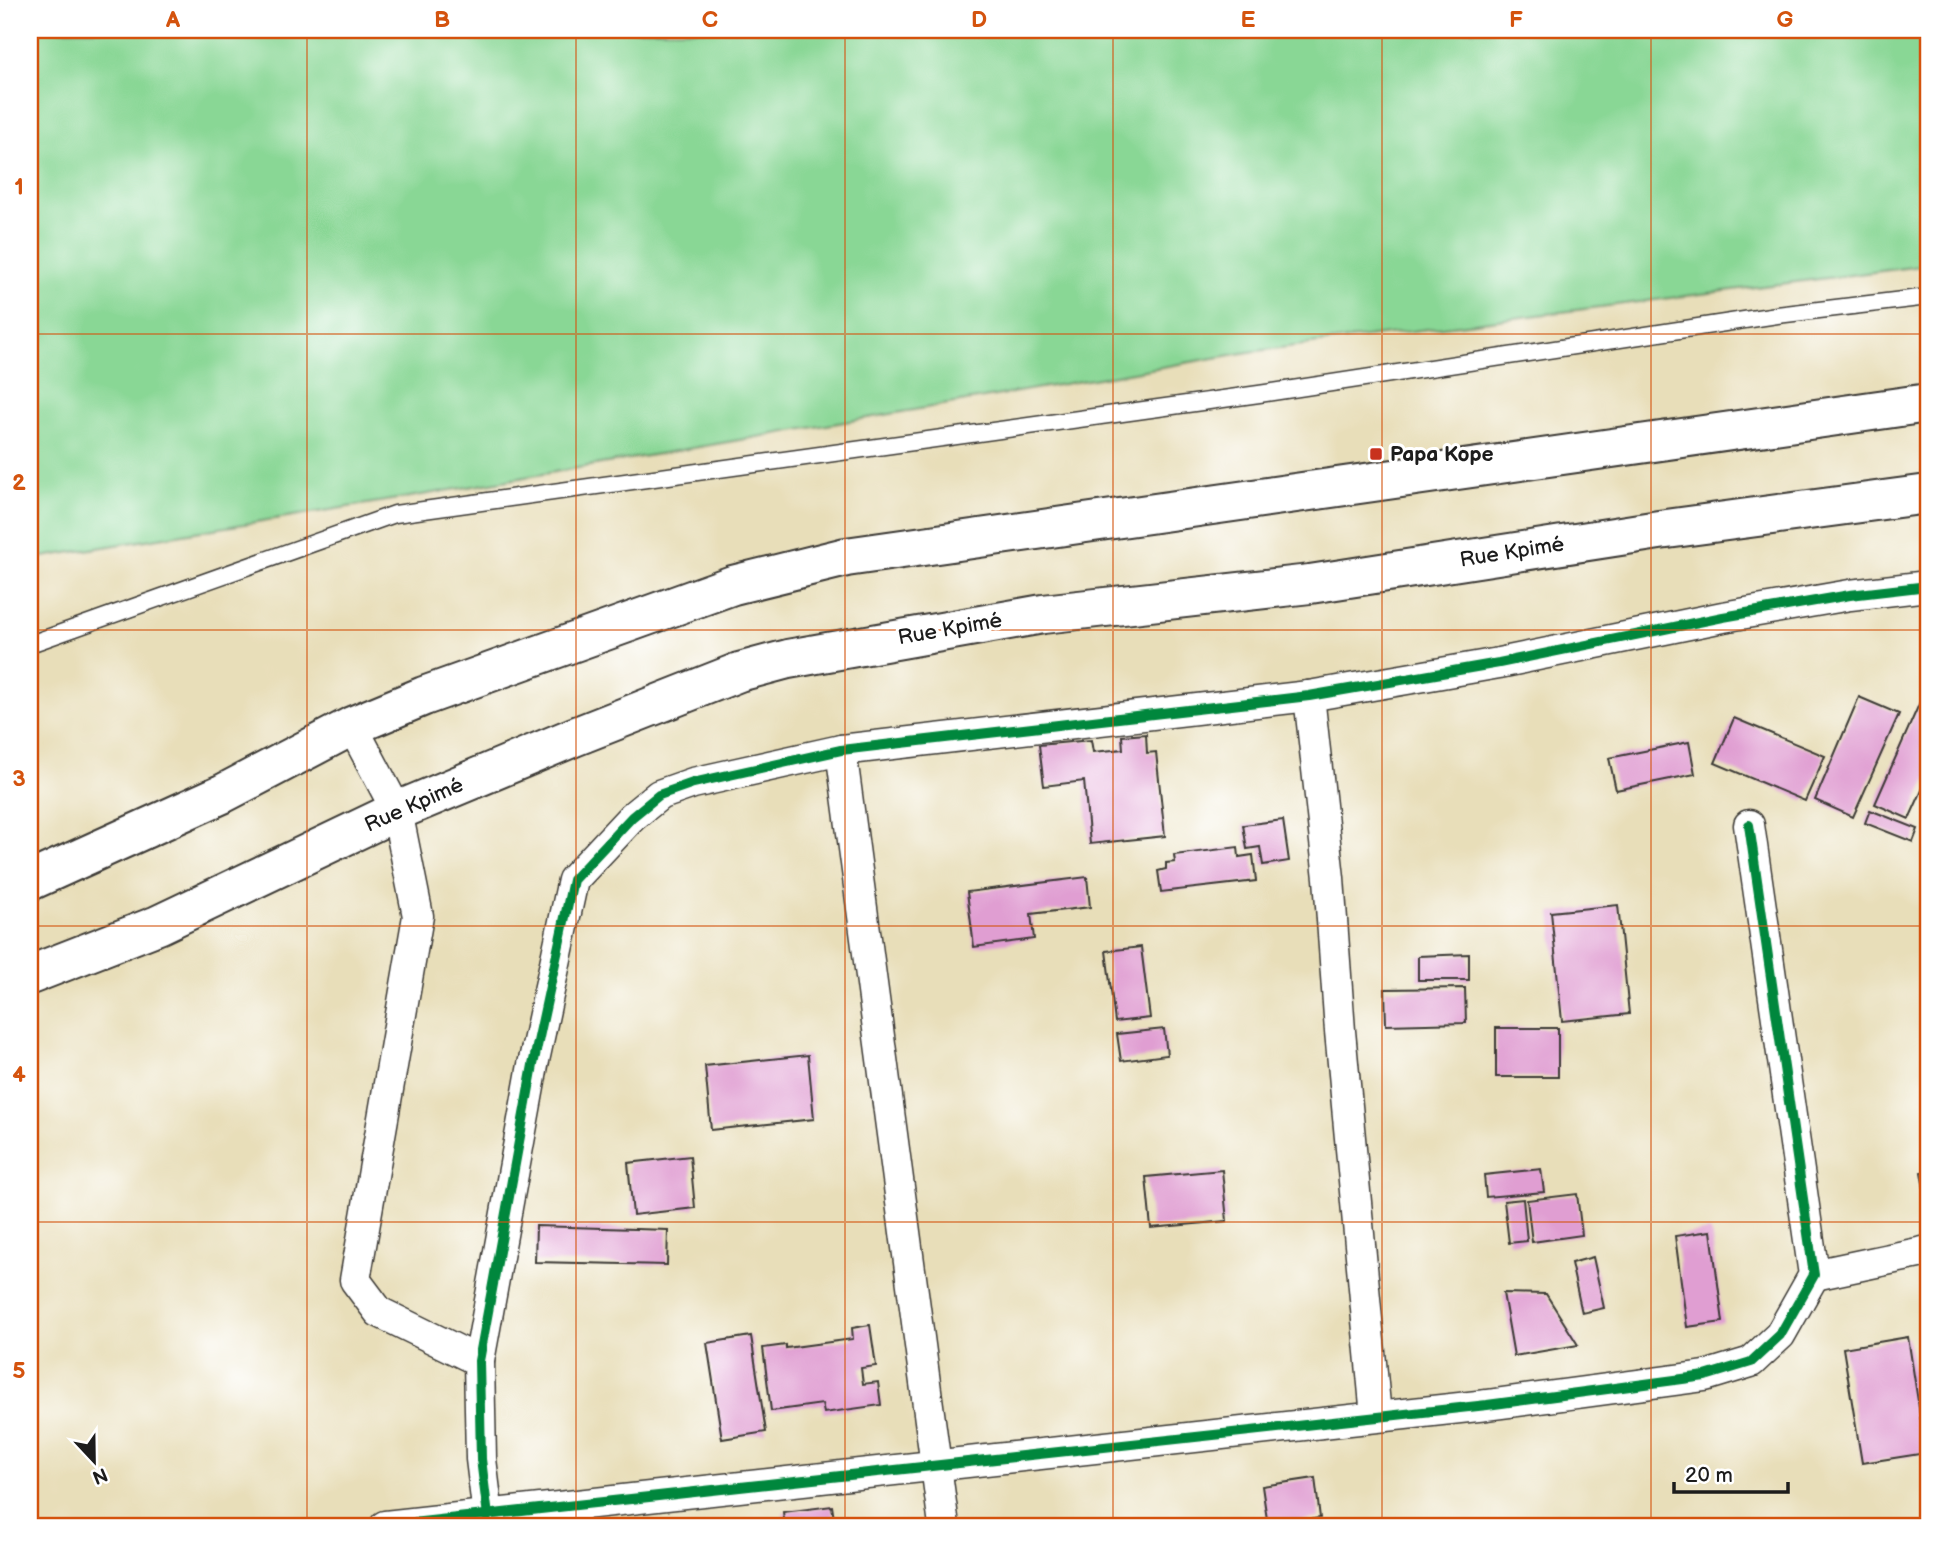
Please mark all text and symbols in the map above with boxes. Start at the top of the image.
text: A [165,6,181,34]
text: B [434,6,450,34]
text: C [702,6,718,34]
text: D [971,6,987,34]
text: E [1241,6,1256,34]
text: F [1509,6,1523,34]
text: G [1777,6,1794,34]
text: 1 [14,173,24,201]
place label: Papa Kope [1390,442,1494,467]
marker: Papa Kope [1368,446,1384,462]
text: 2 [12,469,26,497]
street label: Rue Kpimé [1458,531,1566,573]
street label: Rue Kpimé [896,607,1004,650]
text: 3 [12,765,26,793]
street label: Rue Kpimé [361,772,468,838]
text: 4 [12,1061,26,1089]
text: 5 [12,1357,26,1385]
north arrow [60,1426,130,1496]
scale bar [1674,1451,1788,1495]
text: N [89,1462,111,1489]
text: 20 m [1685,1463,1733,1488]

